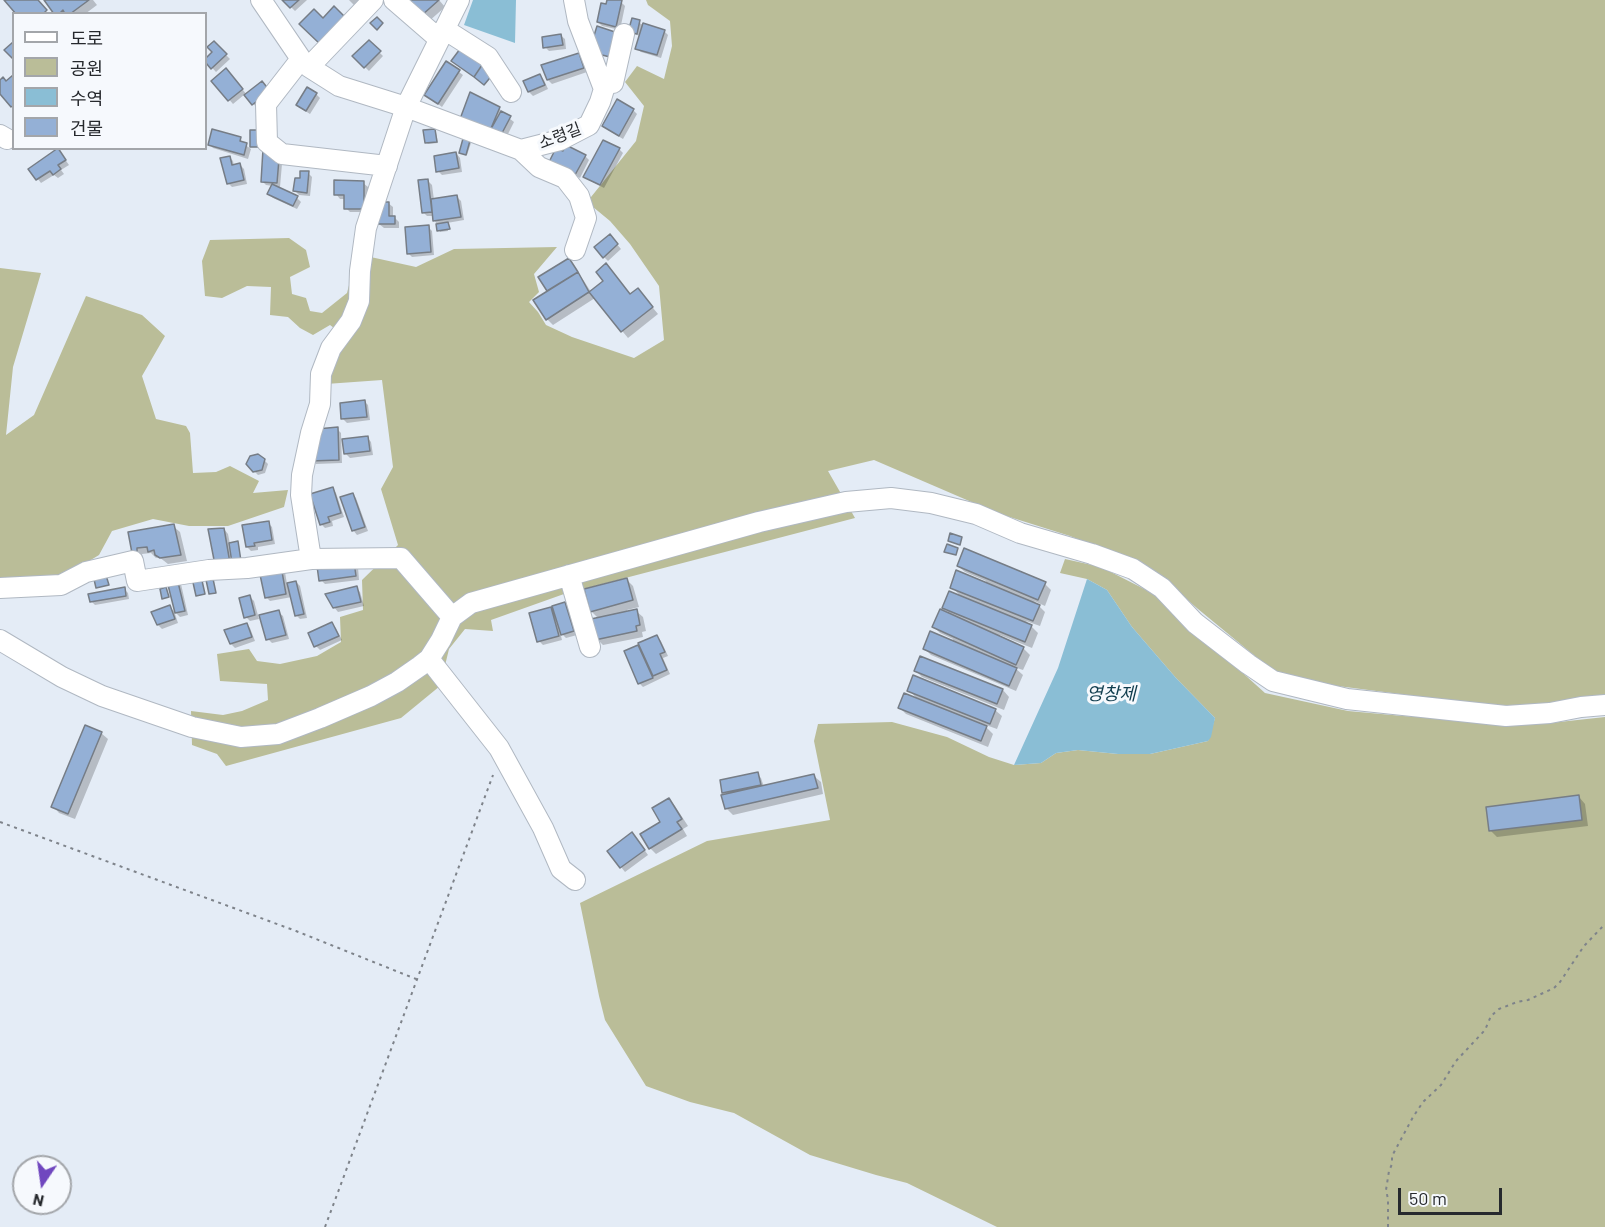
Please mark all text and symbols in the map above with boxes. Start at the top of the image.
legend [12,12,207,150]
text: 도로 [70,27,103,49]
text: 공원 [70,57,103,79]
text: 수역 [70,87,103,109]
text: 건물 [70,117,103,139]
street label: 소령길 [536,119,584,153]
water label: 영창제 [1086,683,1136,705]
north arrow [12,1155,72,1215]
scale bar [1401,1176,1504,1214]
text: 50 m [1409,1187,1447,1209]
text: N [31,1191,46,1212]

